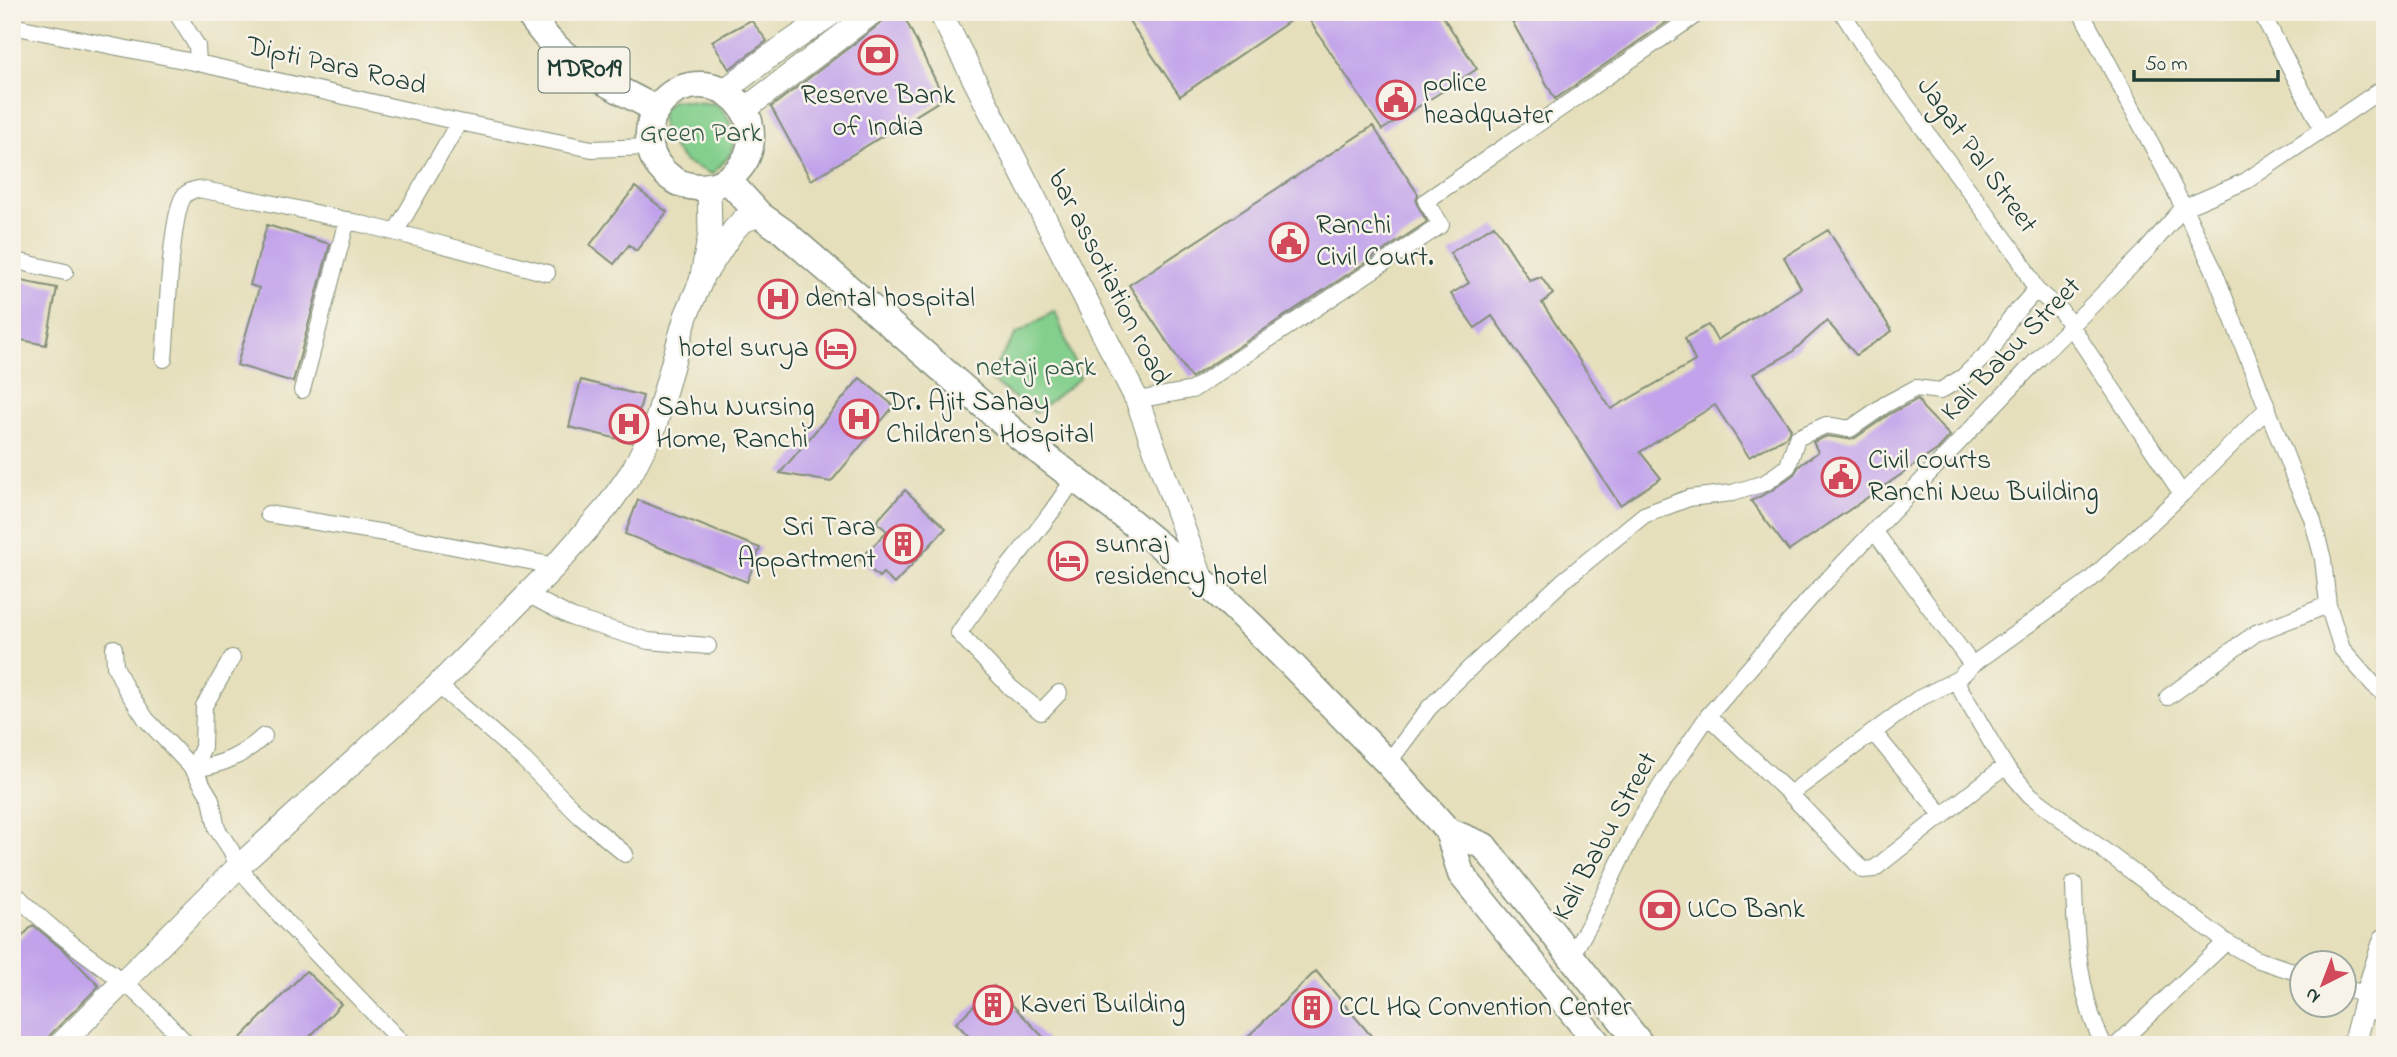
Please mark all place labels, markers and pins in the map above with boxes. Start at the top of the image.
bank icon: Reserve Bank of India [857,34,899,76]
place label: police headquater [1423,64,1553,137]
place label: Reserve Bank of India [801,76,956,149]
public building icon: police headquater [1375,79,1417,121]
place label: Ranchi Civil Court. [1316,206,1434,279]
public building icon: Ranchi Civil Court. [1268,221,1310,263]
hospital icon: dental hospital [757,278,799,320]
place label: dental hospital [805,279,975,320]
hotel icon: hotel surya [815,328,857,370]
place label: hotel surya [678,329,809,370]
place label: Dr. Ajit Sahay Children's Hospital [885,383,1094,456]
place label: Sahu Nursing Home, Ranchi [656,388,815,461]
hospital icon: Dr. Ajit Sahay Children's Hospital [838,398,880,440]
hospital icon: Sahu Nursing Home, Ranchi [608,403,650,445]
place label: Civil courts Ranchi New Building [1868,441,2099,514]
public building icon: Civil courts Ranchi New Building [1820,456,1862,498]
place label: Sri Tara Appartment [738,508,876,581]
building icon: Sri Tara Appartment [882,523,924,565]
place label: sunraj residency hotel [1095,525,1267,598]
hotel icon: sunraj residency hotel [1047,540,1089,582]
bank icon: UCO Bank [1639,889,1681,931]
place label: UCO Bank [1687,890,1805,931]
building icon: Kaveri Building [972,984,1014,1026]
place label: Kaveri Building [1020,985,1185,1026]
building icon: CCL HQ Convention Center [1291,987,1333,1029]
place label: CCL HQ Convention Center [1339,988,1632,1029]

